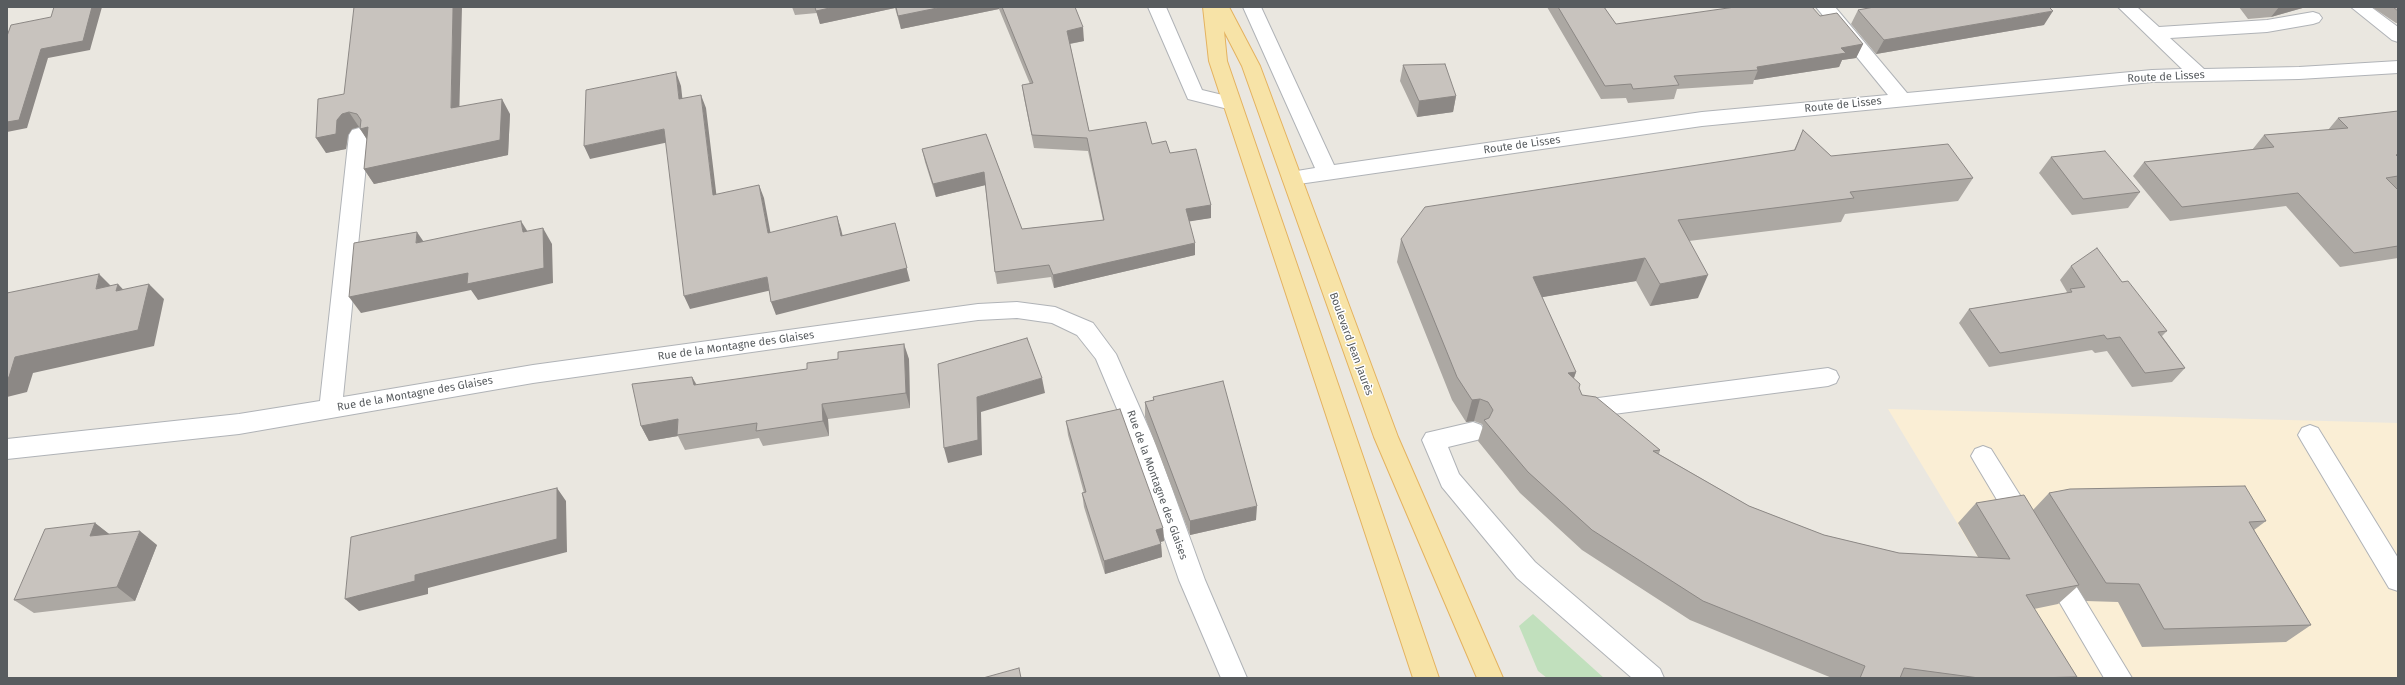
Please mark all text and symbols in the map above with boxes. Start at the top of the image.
street label: Route de Lisses [2127,68,2205,86]
street label: Route de Lisses [1804,94,1882,116]
street label: Route de Lisses [1483,133,1561,157]
street label: Boulevard Jean Jaurès [1326,291,1376,397]
street label: Rue de la Montagne des Glaises [657,328,815,364]
street label: Rue de la Montagne des Glaises [336,374,494,414]
street label: Rue de la Montagne des Glaises [1124,409,1190,561]

